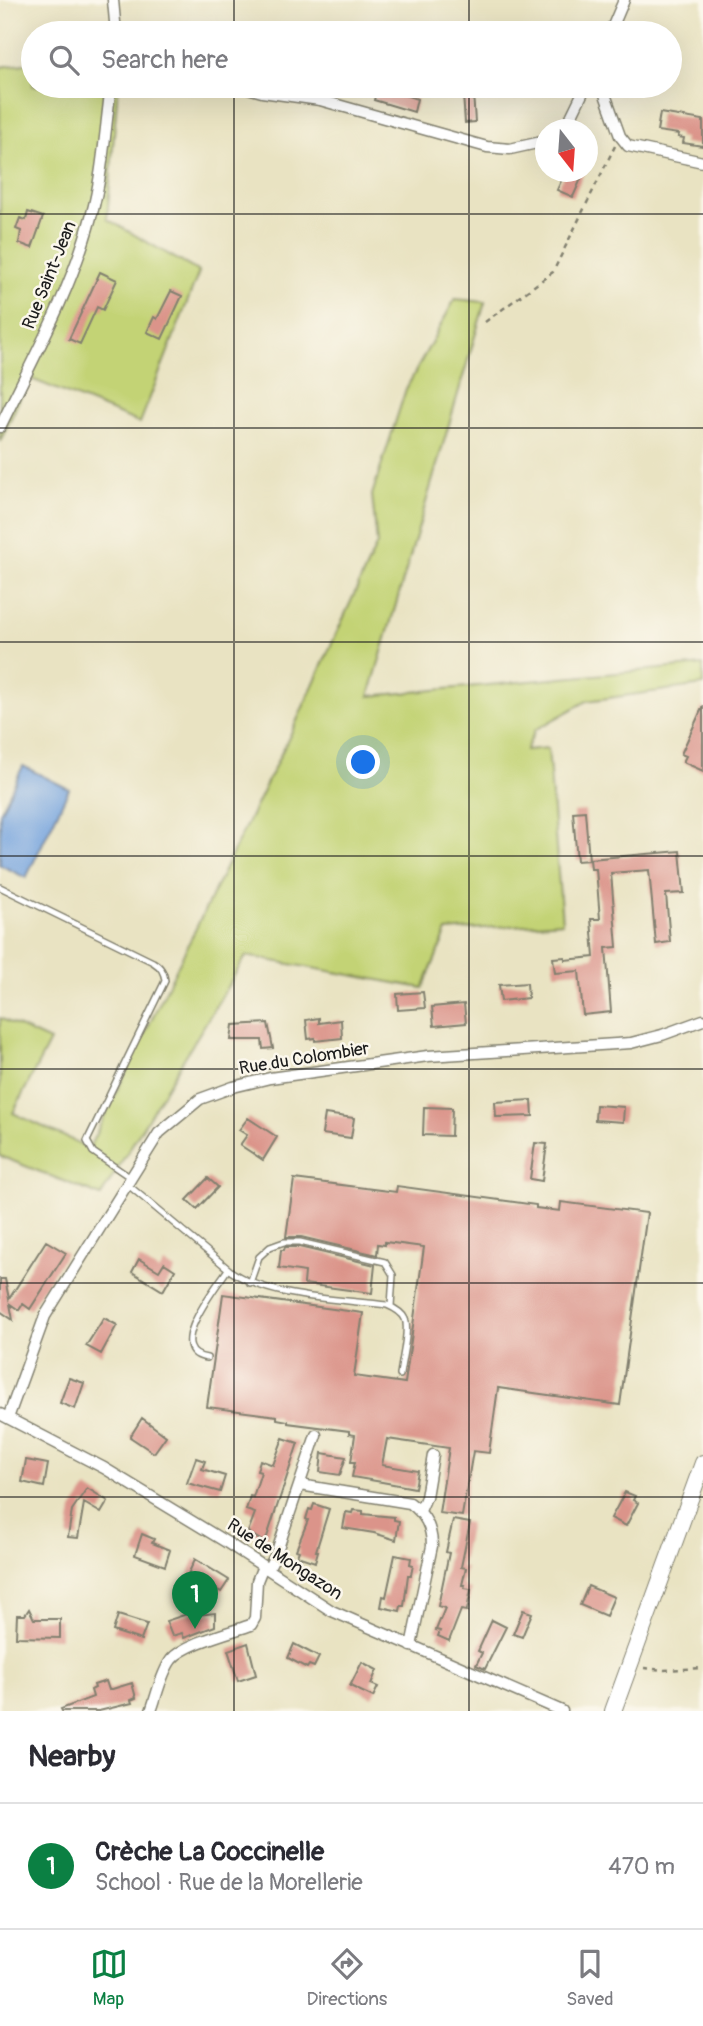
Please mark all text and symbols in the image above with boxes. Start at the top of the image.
search box [21,21,682,98]
icon: search [45,41,83,79]
text: Search here [101,44,228,76]
north arrow [535,119,598,182]
street label: Rue Saint-Jean [17,218,82,333]
your location [346,745,380,779]
street label: Rue du Colombier [237,1037,371,1080]
street label: Rue de Mongazon [223,1514,347,1605]
pin: 1 [172,1571,218,1629]
text: Nearby [28,1738,115,1775]
text: Crèche La Coccinelle [95,1836,324,1868]
text: 1 [47,1852,56,1881]
text: 470 m [608,1852,675,1881]
text: School · Rue de la Morellerie [95,1868,363,1897]
tab: Map [90,1945,128,2011]
tab: Directions [307,1945,387,2011]
tab: Saved [566,1945,613,2011]

